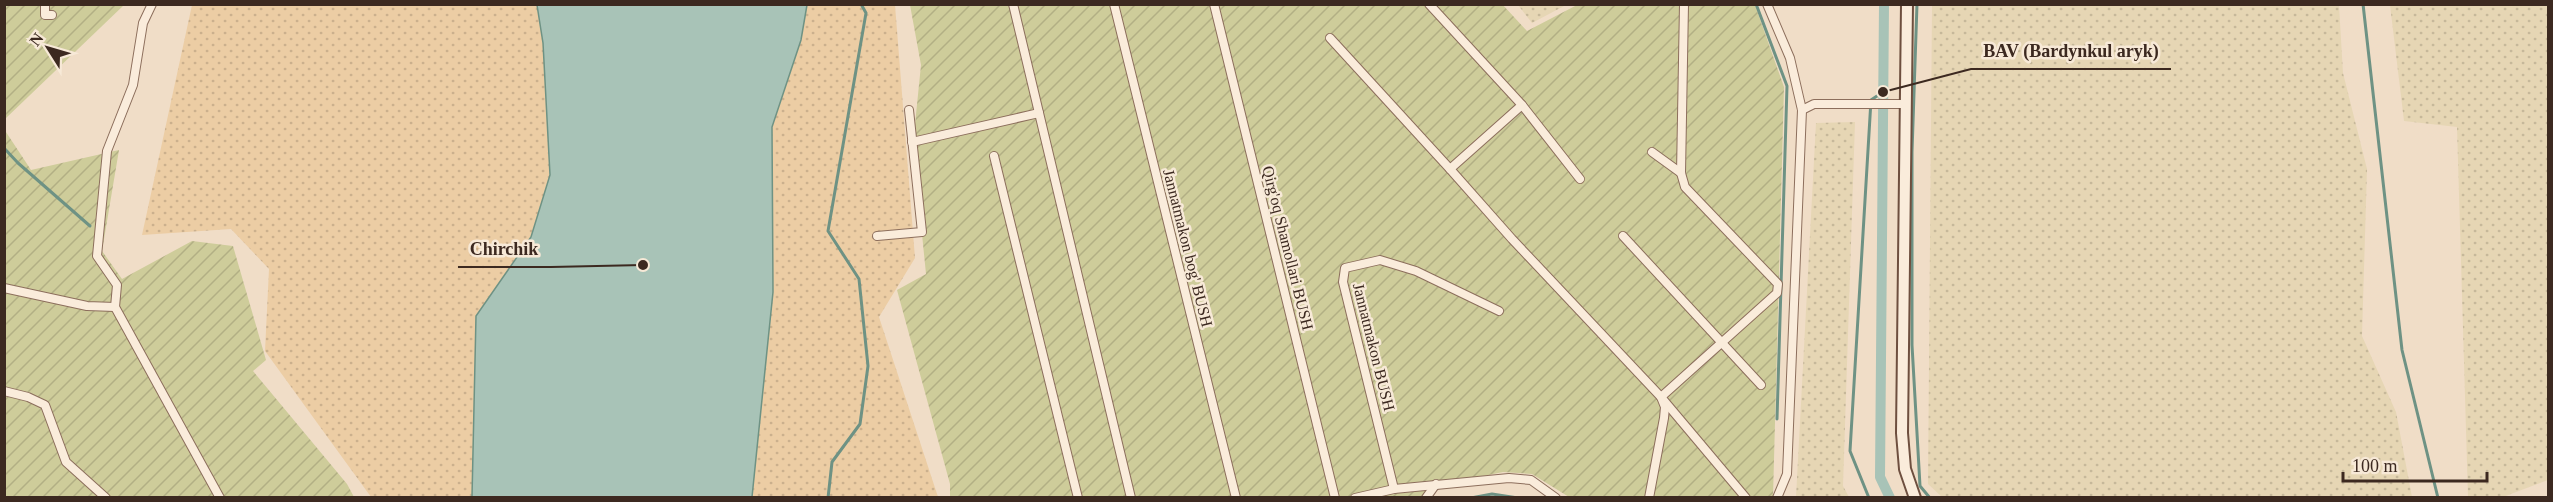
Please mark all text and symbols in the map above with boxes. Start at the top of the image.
north arrow [18,18,78,78]
text: N [26,29,47,49]
callout: BAV (Bardynkul aryk) [1971,33,2171,69]
text: BAV (Bardynkul aryk) [1983,41,2159,62]
street label: Qirg'oq Shamollari BUSH [1258,164,1317,333]
street label: Jannatmakon bog' BUSH [1159,167,1216,329]
callout: Chirchik [458,231,551,267]
text: Chirchik [470,239,538,259]
street label: Jannatmakon BUSH [1350,281,1398,413]
scale bar [2343,445,2487,483]
text: 100 m [2352,456,2398,476]

